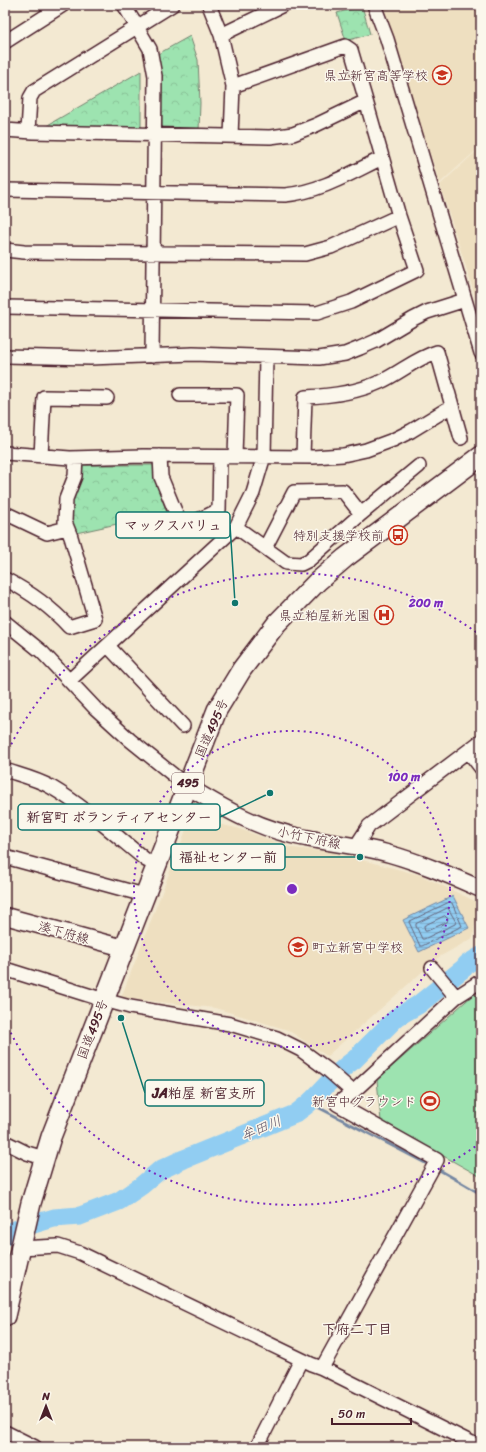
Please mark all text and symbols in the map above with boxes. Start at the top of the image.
place label: 県立新宮高等学校 [324,64,428,87]
school or university icon: 県立新宮高等学校 [431,64,453,86]
callout: マックスバリュ [116,512,230,538]
text: マックスバリュ [124,513,222,538]
place label: 特別支援学校前 [293,524,384,547]
bus stop icon: 特別支援学校前 [387,524,409,546]
text: 200 m [408,592,444,614]
place label: 県立粕屋新光園 [279,604,370,627]
hospital icon: 県立粕屋新光園 [373,604,395,626]
street label: 国道495号 [188,695,235,762]
text: 100 m [388,766,421,788]
road number: 495 [172,773,204,793]
callout: 新宮町 ボランティアセンター [18,804,220,830]
text: 新宮町 ボランティアセンター [26,805,212,830]
street label: 小竹下府線 [275,819,344,856]
callout: 福祉センター前 [171,844,285,870]
text: 福祉センター前 [179,845,277,870]
centre of rings [285,882,299,896]
street label: 湊下府線 [36,915,93,951]
school or university icon: 町立新宮中学校 [287,936,309,958]
place label: 町立新宮中学校 [312,936,403,959]
street label: 国道495号 [70,996,115,1063]
callout: JA粕屋 新宮支所 [145,1080,264,1106]
text: JA粕屋 新宮支所 [151,1081,256,1106]
place label: 新宮中グラウンド [312,1090,416,1113]
sports icon: 新宮中グラウンド [419,1090,441,1112]
water label: 牟田川 [237,1109,285,1148]
district label: 下府二丁目 [322,1317,392,1342]
north arrow [26,1386,66,1426]
text: N [41,1387,50,1406]
scale bar [332,1400,411,1426]
text: 50 m [338,1403,365,1425]

